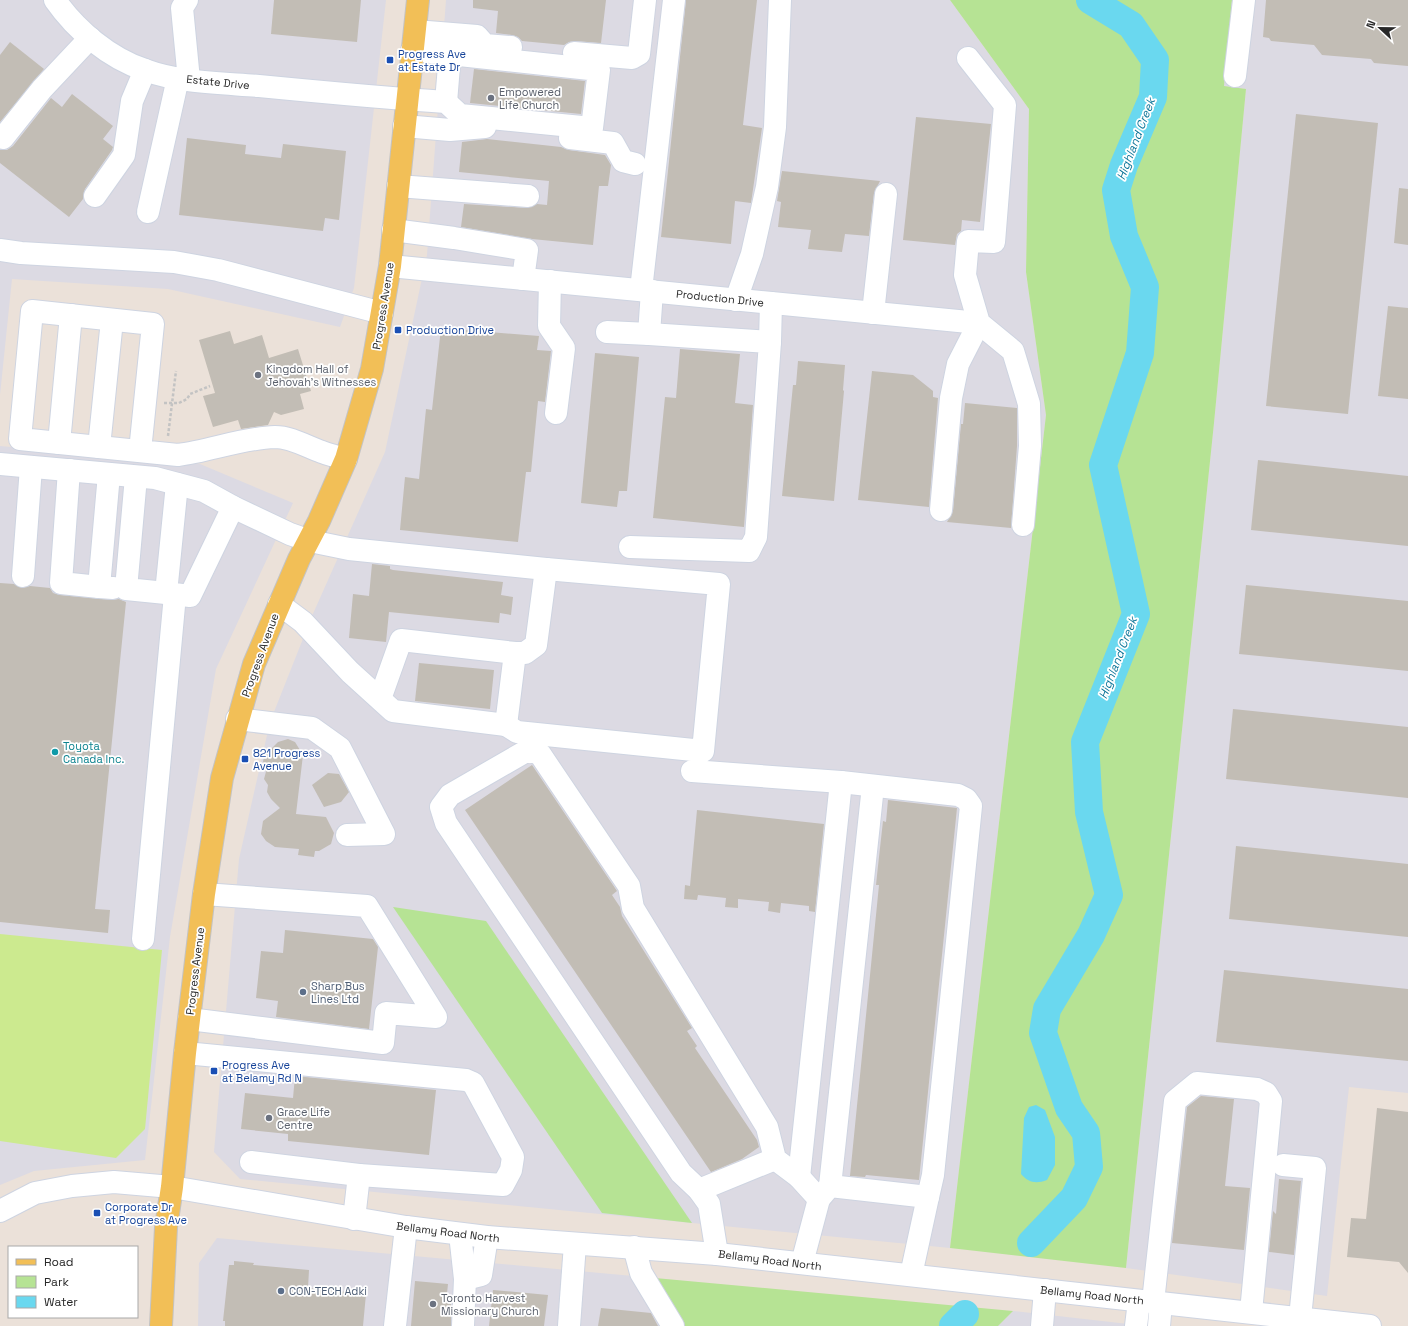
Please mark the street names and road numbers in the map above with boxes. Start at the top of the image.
street label: Estate Drive [186,72,250,92]
street label: Progress Avenue [369,261,397,351]
street label: Production Drive [676,286,764,310]
street label: Progress Avenue [238,611,282,699]
street label: Progress Avenue [183,926,207,1016]
street label: Bellamy Road North [395,1219,501,1245]
street label: Bellamy Road North [717,1247,823,1273]
street label: Bellamy Road North [1039,1283,1145,1307]

